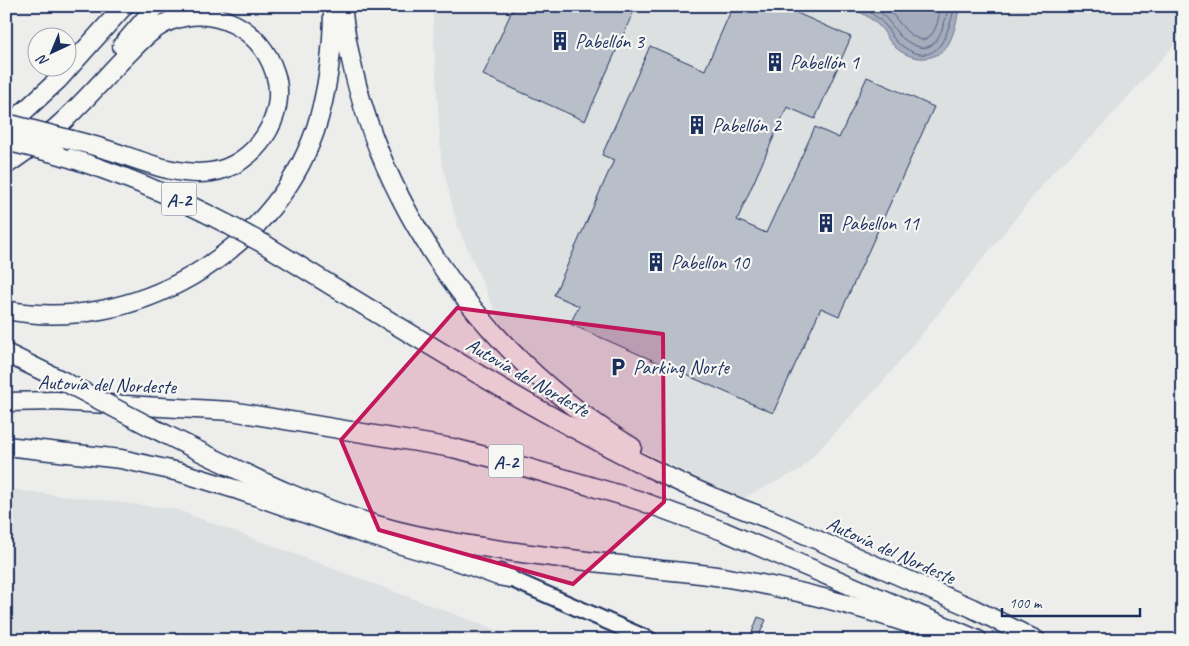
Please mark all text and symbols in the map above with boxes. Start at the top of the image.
north arrow [28,28,78,78]
place label: Pabellón 3 [575,29,646,54]
building icon: Pabellón 3 [549,30,571,52]
text: N [33,50,52,70]
place label: Pabellón 1 [790,50,860,75]
building icon: Pabellón 1 [764,51,786,73]
place label: Pabellón 2 [712,113,783,138]
building icon: Pabellón 2 [686,114,708,136]
road number: A-2 [162,182,196,215]
place label: Pabellon 11 [841,211,920,236]
building icon: Pabellon 11 [815,212,837,234]
place label: Pabellon 10 [671,250,751,275]
building icon: Pabellon 10 [645,251,667,273]
street label: Autovía del Nordeste [462,332,595,424]
place label: Parking Norte [633,355,730,380]
parking icon: Parking Norte [607,356,629,378]
street label: Autovía del Nordeste [38,370,178,399]
road number: A-2 [488,444,524,478]
street label: Autovía del Nordeste [823,511,960,591]
scale bar [1002,586,1139,618]
text: 100 m [1009,594,1043,613]

